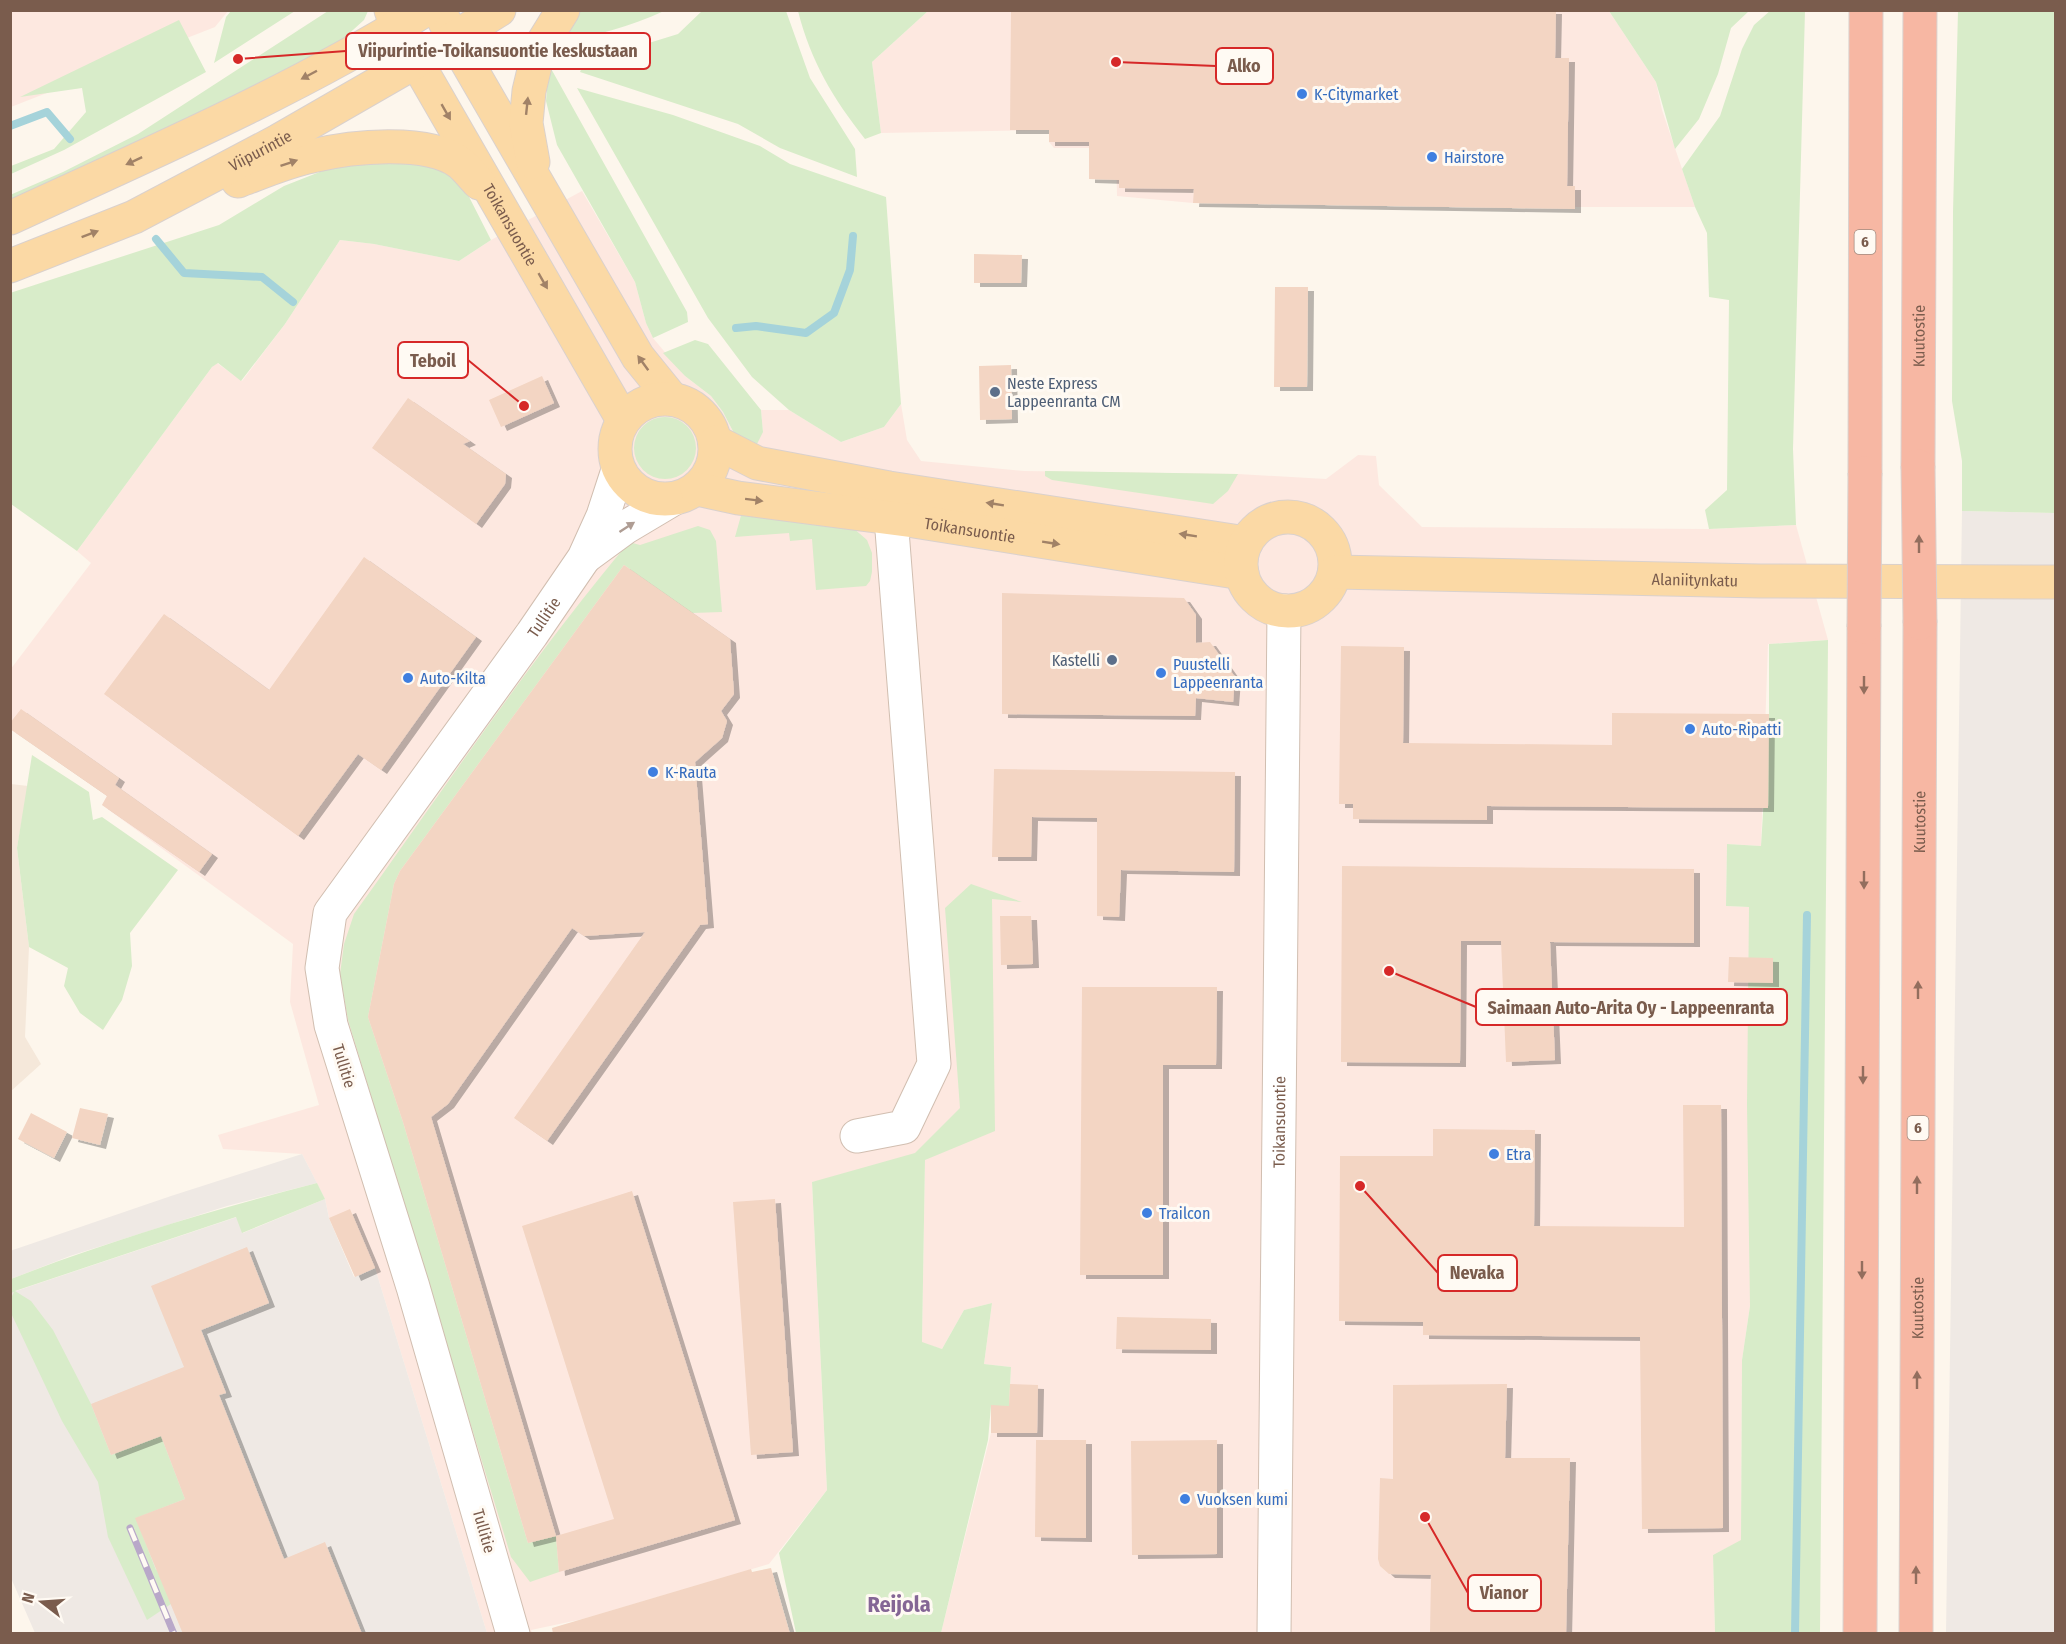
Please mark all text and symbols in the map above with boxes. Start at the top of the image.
callout: Viipurintie-Toikansuontie keskustaan [346,33,650,69]
text: Viipurintie-Toikansuontie keskustaan [357,40,638,62]
callout: Alko [1216,48,1273,84]
text: Alko [1226,55,1261,77]
one-way arrow [300,70,317,80]
place label: K-Citymarket [1314,85,1399,104]
marker: K-Citymarket [1295,87,1309,101]
one-way arrow [522,96,532,115]
one-way arrow [440,104,451,120]
street label: Viipurintie [225,126,295,175]
place label: Hairstore [1444,148,1504,167]
marker: Hairstore [1425,150,1439,164]
one-way arrow [125,157,143,167]
one-way arrow [280,158,298,168]
street label: Toikansuontie [479,180,542,269]
one-way arrow [82,229,100,239]
road number: 6 [1854,230,1876,254]
one-way arrow [538,273,548,290]
street label: Kuutostie [1909,305,1928,367]
callout: Teboil [398,342,468,378]
text: Teboil [410,350,456,372]
one-way arrow [637,355,649,370]
place label: Neste Express Lappeenranta CM [1007,374,1121,411]
marker: Neste Express Lappeenranta CM [988,385,1002,399]
one-way arrow [745,495,764,504]
one-way arrow [986,500,1005,509]
street label: Toikansuontie [923,513,1017,546]
one-way arrow [619,522,635,533]
one-way arrow [1178,530,1197,539]
one-way arrow [1914,534,1924,553]
one-way arrow [1042,538,1061,547]
street label: Alaniitynkatu [1652,569,1738,590]
street label: Tullitie [523,593,564,641]
place label: Kastelli [1052,651,1100,670]
marker: Kastelli [1105,653,1119,667]
place label: Puustelli Lappeenranta [1173,655,1264,692]
marker: Puustelli Lappeenranta [1154,666,1168,680]
place label: Auto-Kilta [420,669,486,688]
marker: Auto-Kilta [401,671,415,685]
one-way arrow [1859,676,1869,695]
place label: Auto-Ripatti [1702,720,1782,739]
marker: Auto-Ripatti [1683,722,1697,736]
place label: K-Rauta [665,763,717,782]
marker: K-Rauta [646,765,660,779]
street label: Kuutostie [1910,791,1929,853]
one-way arrow [1859,871,1869,890]
one-way arrow [1913,981,1923,1000]
callout: Saimaan Auto-Arita Oy - Lappeenranta [1476,989,1787,1025]
text: Saimaan Auto-Arita Oy - Lappeenranta [1488,997,1775,1019]
street label: Tullitie [328,1042,360,1090]
one-way arrow [1858,1066,1868,1085]
street label: Toikansuontie [1269,1076,1289,1168]
road number: 6 [1908,1116,1928,1140]
place label: Etra [1506,1145,1532,1164]
marker: Etra [1487,1147,1501,1161]
one-way arrow [1912,1176,1922,1195]
place label: Trailcon [1159,1204,1210,1223]
marker: Trailcon [1140,1206,1154,1220]
callout: Nevaka [1438,1255,1517,1291]
one-way arrow [1857,1261,1867,1280]
text: Nevaka [1450,1262,1504,1284]
street label: Kuutostie [1908,1277,1927,1339]
one-way arrow [1912,1371,1922,1390]
place label: Vuoksen kumi [1197,1490,1288,1509]
marker: Vuoksen kumi [1178,1492,1192,1506]
street label: Tullitie [469,1507,499,1555]
one-way arrow [1911,1566,1921,1585]
north arrow [12,1572,72,1632]
callout: Vianor [1468,1575,1541,1611]
text: Vianor [1479,1582,1529,1604]
text: N [18,1590,39,1605]
district label: Reijola [867,1591,931,1618]

